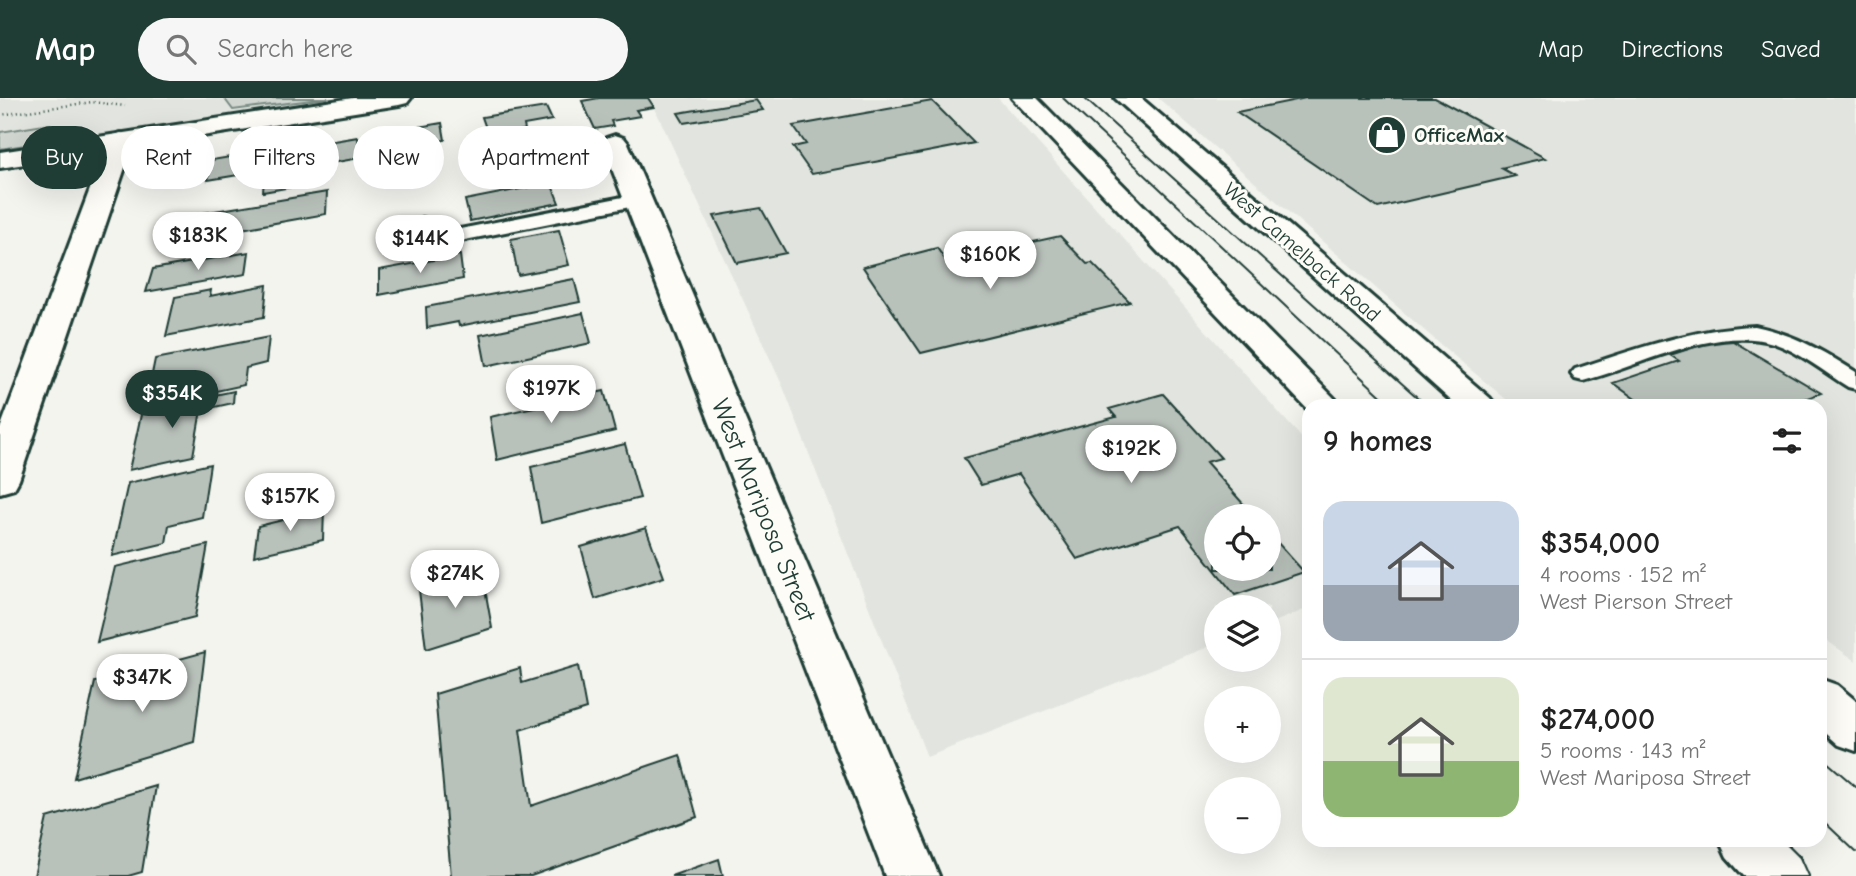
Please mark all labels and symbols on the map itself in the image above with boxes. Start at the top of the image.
shop icon: OfficeMax [1366,114,1408,156]
place label: OfficeMax [1414,123,1505,147]
street label: West Camelback Road [1219,177,1385,327]
pin: $183K [149,212,247,272]
pin: $144K [371,216,469,275]
pin: $160K [941,232,1039,291]
pin: $197K [502,366,600,425]
pin: $354K [123,370,221,430]
street label: West Mariposa Street [705,395,822,628]
pin: $192K [1082,426,1180,485]
pin: $157K [241,474,339,533]
pin: $274K [406,550,504,610]
pin: $347K [93,654,191,714]

